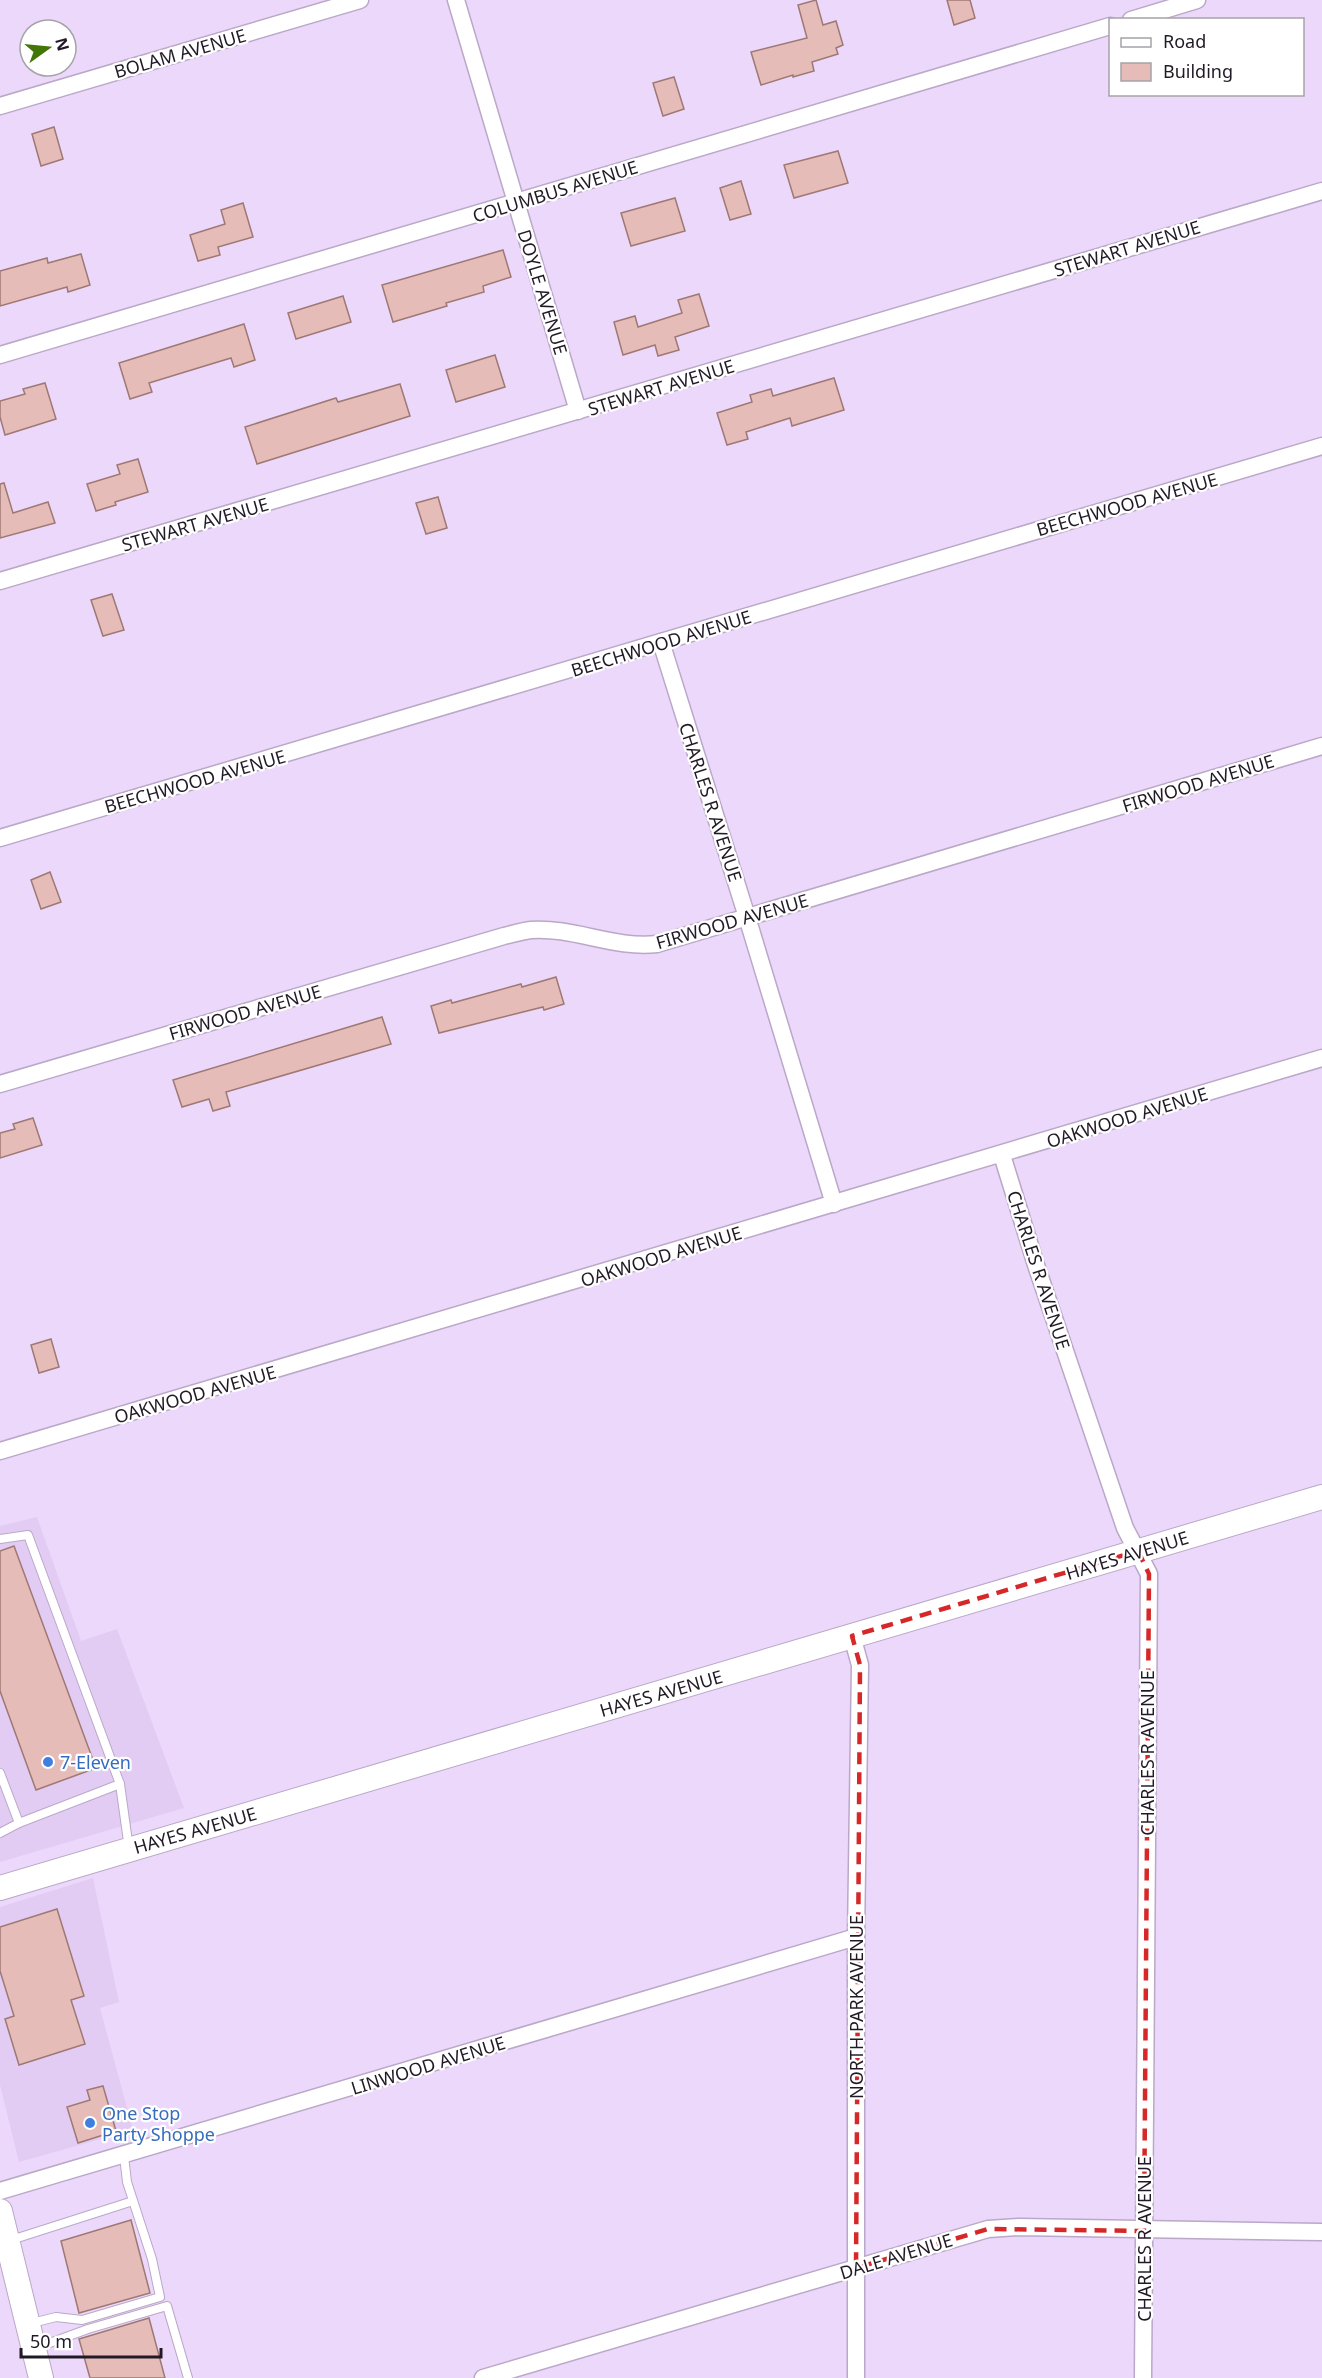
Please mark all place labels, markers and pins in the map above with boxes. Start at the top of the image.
place label: 7-Eleven [60,1750,131,1774]
marker: 7-Eleven [41,1755,55,1769]
place label: One Stop Party Shoppe [102,2101,215,2146]
marker: One Stop Party Shoppe [83,2116,97,2130]

